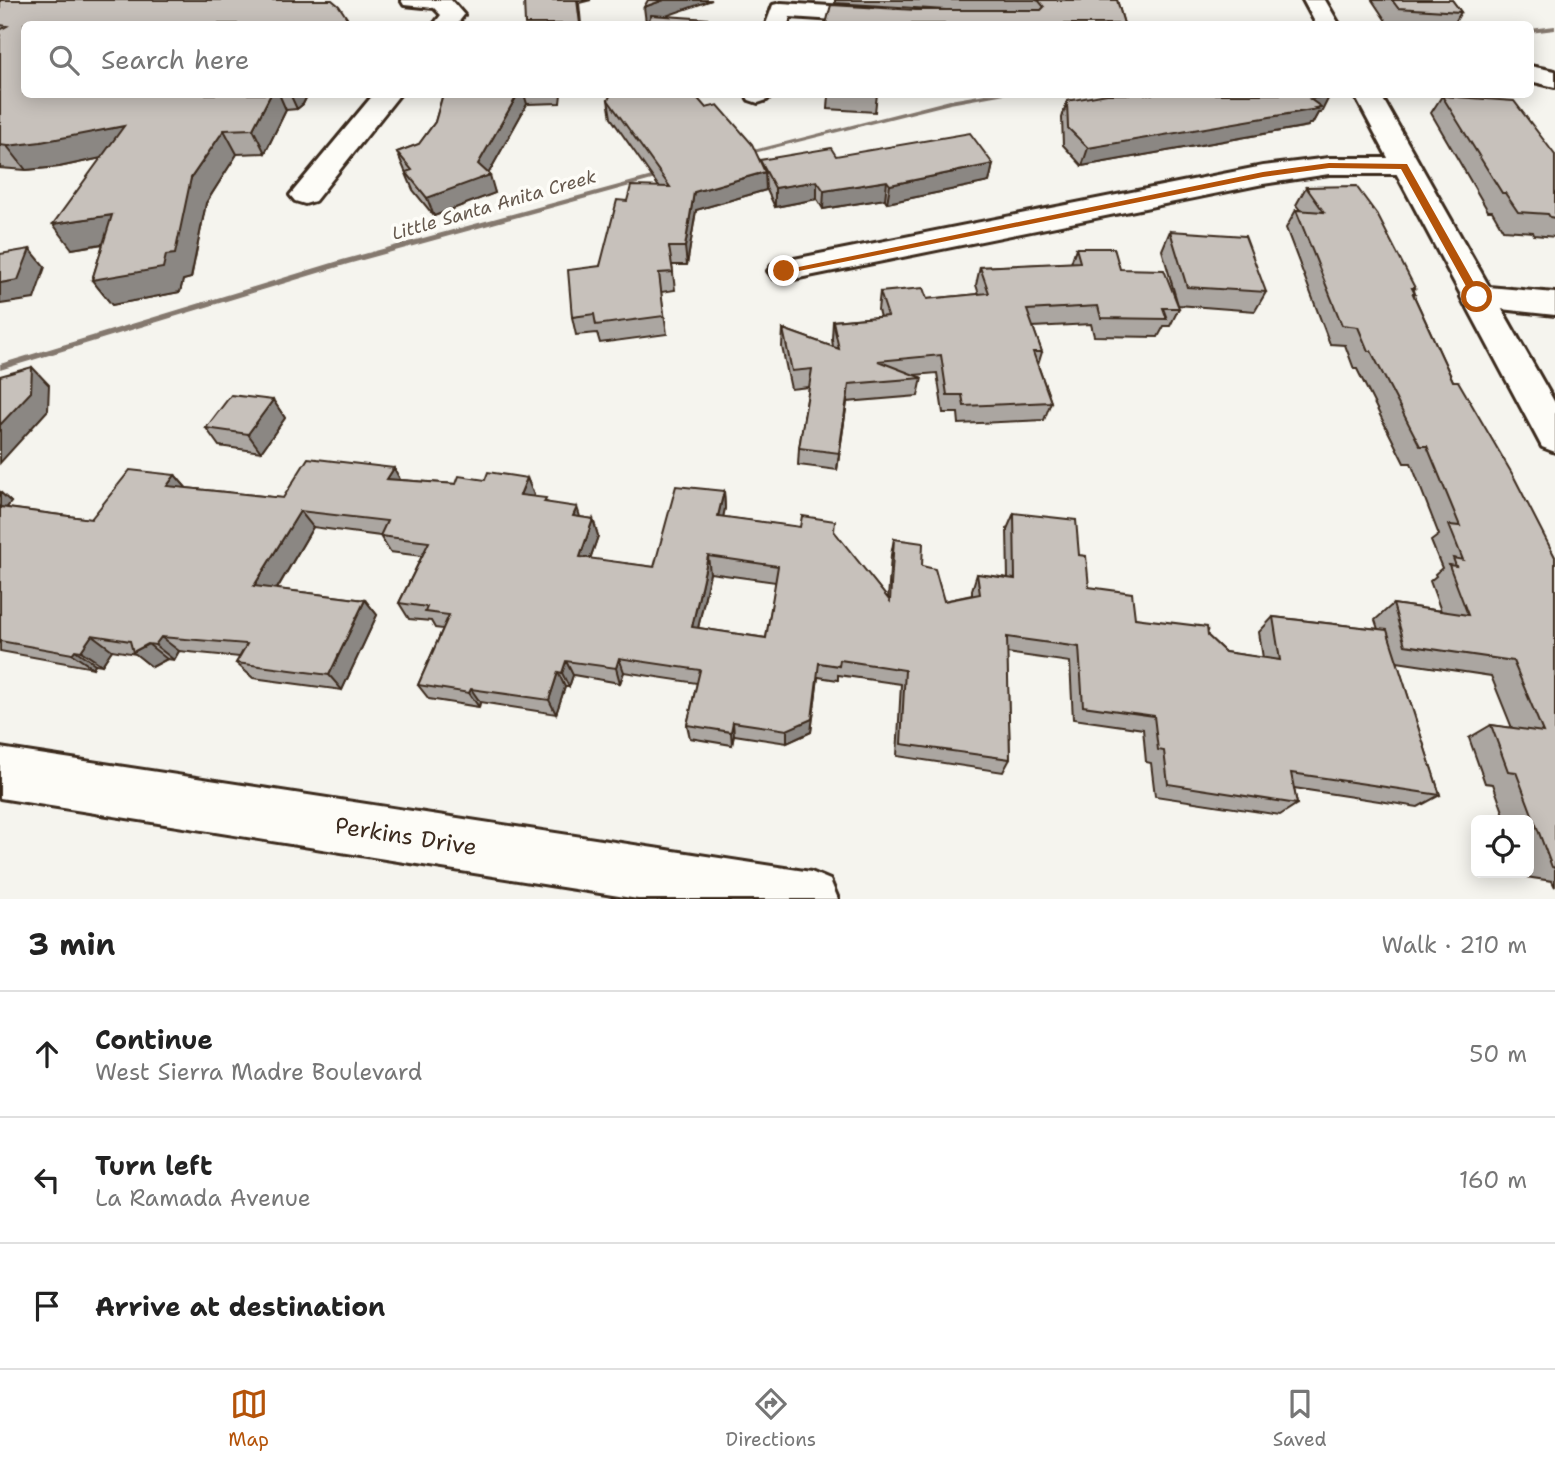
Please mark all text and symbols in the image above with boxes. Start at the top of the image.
search box [21,21,1534,98]
icon: search [45,41,83,79]
text: Search here [101,42,250,77]
water label: Little Santa Anita Creek [389,164,600,246]
route end [768,255,799,286]
route start [1461,281,1492,312]
street label: Perkins Drive [333,810,479,862]
map controls [1471,815,1534,878]
button: locate [1471,815,1534,878]
text: 3 min [28,924,115,965]
text: Walk · 210 m [1382,930,1527,960]
text: Continue [95,1022,213,1057]
icon: ahead [28,1035,66,1073]
text: 50 m [1469,1039,1527,1069]
text: West Sierra Madre Boulevard [95,1057,422,1087]
text: Turn left [95,1148,212,1183]
icon: left [28,1161,66,1199]
text: 160 m [1459,1165,1527,1195]
text: La Ramada Avenue [95,1183,311,1213]
icon: arrive [28,1287,66,1325]
text: Arrive at destination [95,1289,385,1324]
tab: Map [228,1385,269,1452]
tab: Directions [726,1385,816,1452]
tab: Saved [1273,1385,1327,1452]

